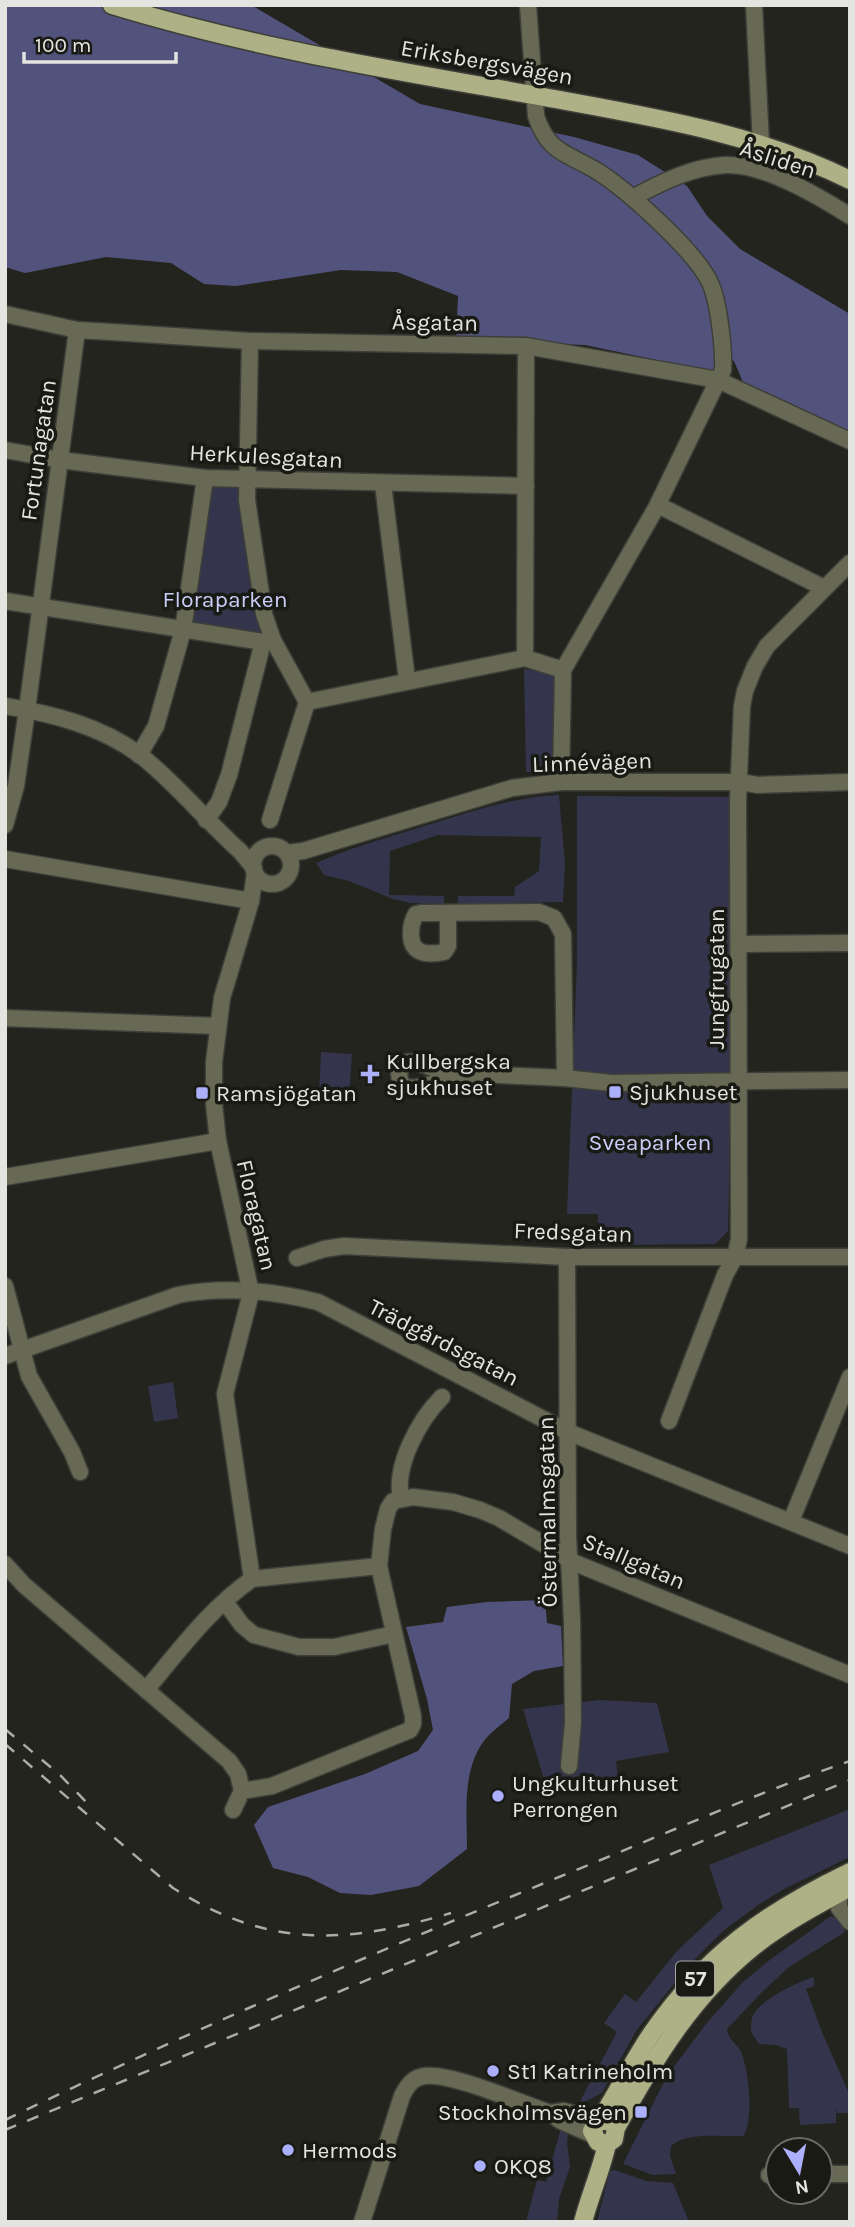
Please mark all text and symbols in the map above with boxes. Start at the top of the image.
scale bar [24,21,177,65]
text: 100 m [35,33,92,57]
street label: Eriksbergsvägen [399,34,575,91]
street label: Åsliden [737,135,819,184]
street label: Åsgatan [392,308,478,337]
street label: Fortunagatan [15,378,62,522]
street label: Herkulesgatan [189,439,343,474]
park label: Floraparken [162,586,288,613]
street label: Linnévägen [532,747,652,778]
street label: Jungfrugatan [703,908,730,1050]
place label: Kullbergska sjukhuset [386,1048,511,1101]
marker: Kullbergska sjukhuset [360,1064,380,1084]
place label: Sjukhuset [629,1079,738,1106]
place label: Ramsjögatan [216,1080,357,1107]
marker: Sjukhuset [607,1084,623,1100]
marker: Ramsjögatan [194,1085,210,1101]
park label: Sveaparken [588,1129,712,1156]
street label: Floragatan [231,1157,282,1273]
street label: Fredsgatan [513,1217,633,1248]
street label: Trädgårdsgatan [364,1293,523,1392]
street label: Östermalmsgatan [532,1416,563,1608]
street label: Stallgatan [578,1528,689,1595]
place label: Ungkulturhuset Perrongen [512,1770,679,1823]
marker: Ungkulturhuset Perrongen [490,1788,506,1804]
road number: 57 [676,1962,714,1996]
place label: St1 Katrineholm [507,2058,673,2085]
marker: St1 Katrineholm [485,2063,501,2079]
place label: Stockholmsvägen [438,2099,627,2126]
marker: Stockholmsvägen [633,2104,649,2120]
north arrow [764,2136,834,2206]
place label: Hermods [302,2137,397,2164]
marker: Hermods [280,2142,296,2158]
place label: OKQ8 [494,2153,552,2180]
marker: OKQ8 [472,2158,488,2174]
text: N [793,2175,810,2199]

